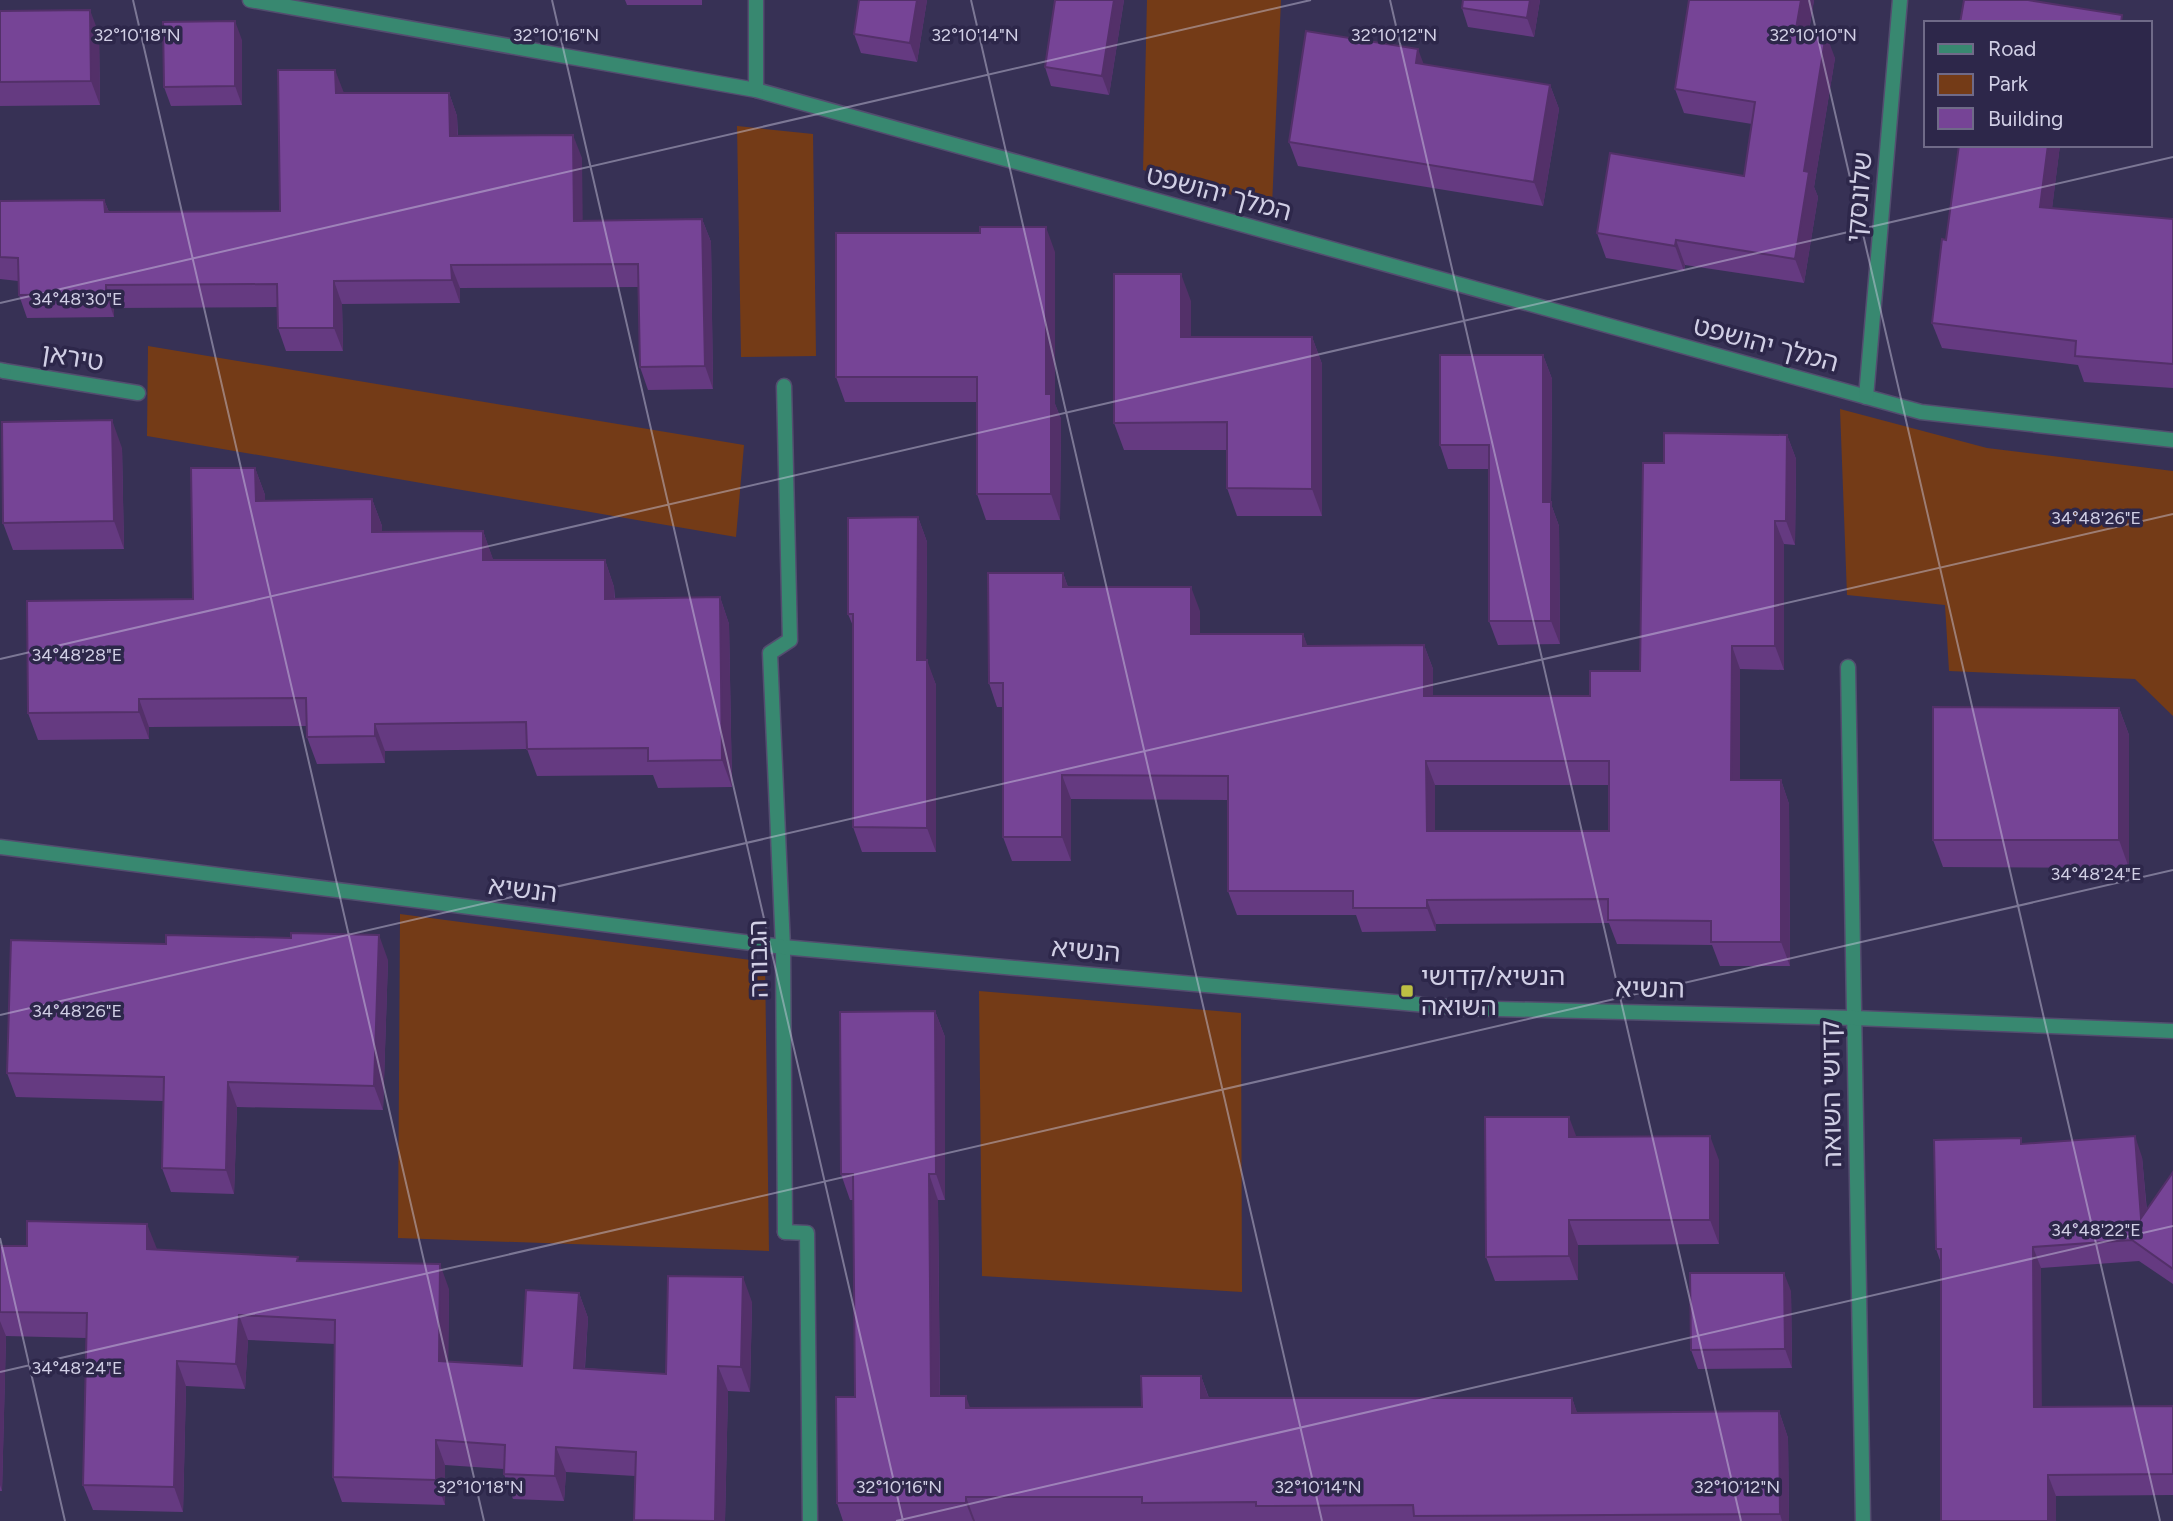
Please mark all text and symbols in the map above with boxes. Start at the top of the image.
legend [1924,21,2152,147]
text: 32°10'18"N [93,24,181,46]
text: 32°10'16"N [513,24,599,46]
text: 32°10'14"N [931,24,1019,46]
text: 32°10'12"N [1351,24,1437,46]
text: 32°10'10"N [1769,24,1857,46]
text: Road [1988,36,2036,61]
text: Park [1988,71,2029,96]
text: Building [1988,106,2063,131]
street label: שלונסקי [1839,150,1879,244]
street label: המלך יהושפט [1143,158,1295,228]
text: 34°48'30"E [31,288,123,310]
street label: המלך יהושפט [1690,309,1842,379]
street label: טיראן [40,336,106,378]
text: 34°48'26"E [2051,507,2141,529]
text: 34°48'28"E [32,644,122,666]
text: 34°48'24"E [2050,863,2142,885]
street label: הנשיא [487,869,559,909]
street label: הגבורה [741,920,775,998]
street label: הנשיא [1050,931,1122,969]
place label: הנשיא/קדושי השואה [1421,960,1565,1022]
street label: הנשיא [1615,971,1685,1005]
marker: הנשיא/קדושי השואה [1399,983,1415,999]
text: 34°48'26"E [32,1000,122,1022]
street label: קדושי השואה [1814,1020,1848,1168]
text: 34°48'22"E [2051,1219,2141,1241]
text: 34°48'24"E [31,1357,123,1379]
text: 32°10'18"N [436,1476,524,1498]
text: 32°10'16"N [856,1476,942,1498]
text: 32°10'14"N [1274,1476,1362,1498]
text: 32°10'12"N [1694,1476,1780,1498]

